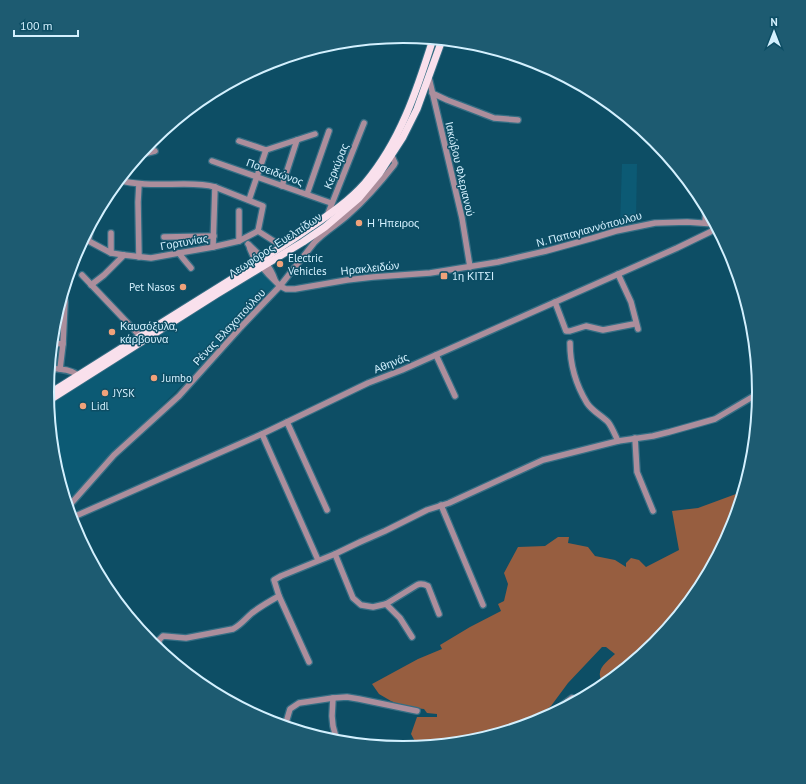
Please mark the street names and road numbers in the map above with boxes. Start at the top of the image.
street label: Ιακώβου Φλεριανού [442,120,478,218]
street label: Κερκύρας [321,141,351,191]
street label: Ποσειδώνος [244,155,306,189]
street label: Ν. Παπαγιαννόπουλου [535,208,643,250]
street label: Λεωφόρος Ευελπίδων [226,209,325,280]
street label: Γορτυνίας [159,231,209,253]
street label: Ηρακλειδών [340,258,401,278]
street label: Ρένας Βλαχοπούλου [190,286,268,368]
street label: Αθηνάς [371,350,411,376]

